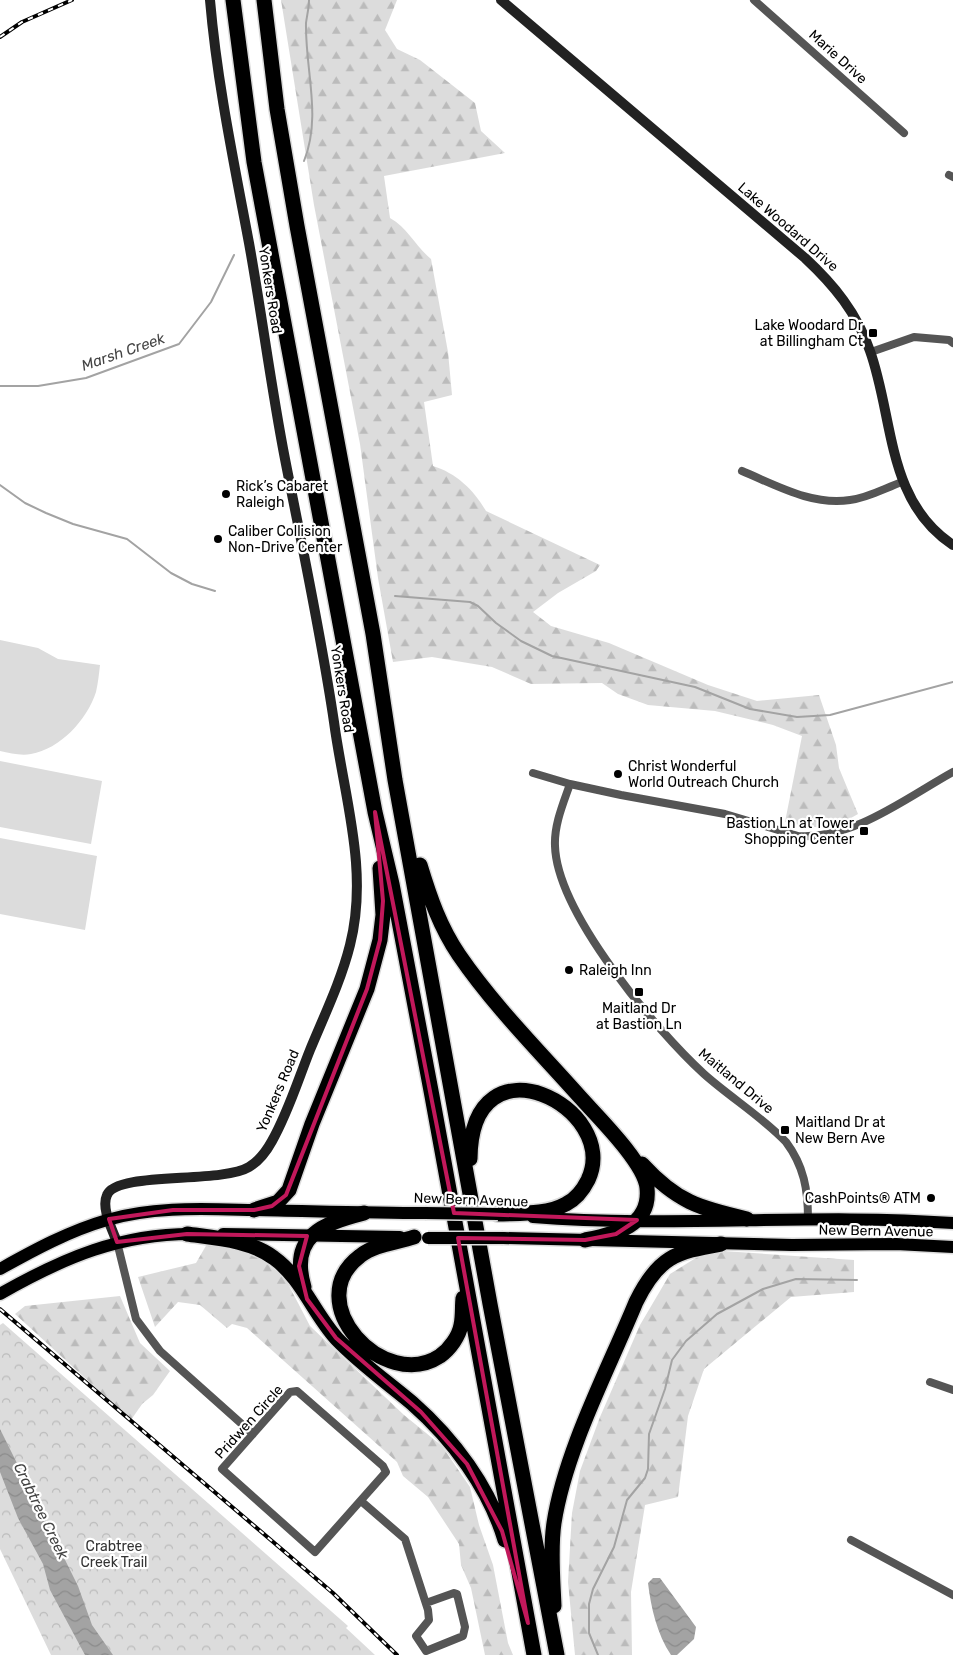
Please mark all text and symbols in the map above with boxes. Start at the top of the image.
street label: Marie Drive [805,26,871,88]
street label: Lake Woodard Drive [734,179,842,275]
street label: Yonkers Road [255,245,285,335]
place label: Lake Woodard Dr at Billingham Ct [755,317,864,350]
marker: Lake Woodard Dr at Billingham Ct [867,327,879,339]
water label: Marsh Creek [79,329,167,375]
place label: Rick’s Cabaret Raleigh [236,478,329,511]
marker: Rick’s Cabaret Raleigh [220,488,232,500]
place label: Caliber Collision Non-Drive Center [228,523,343,556]
marker: Caliber Collision Non-Drive Center [212,533,224,545]
street label: Yonkers Road [327,644,357,734]
place label: Christ Wonderful World Outreach Church [628,758,779,791]
marker: Christ Wonderful World Outreach Church [612,768,624,780]
place label: Bastion Ln at Tower Shopping Center [726,815,855,848]
marker: Bastion Ln at Tower Shopping Center [858,825,870,837]
place label: Raleigh Inn [579,962,652,979]
marker: Raleigh Inn [563,964,575,976]
marker: Maitland Dr at Bastion Ln [633,986,645,998]
place label: Maitland Dr at Bastion Ln [596,1000,682,1033]
street label: Maitland Drive [695,1045,777,1117]
street label: Yonkers Road [253,1047,303,1135]
place label: Maitland Dr at New Bern Ave [795,1114,886,1147]
marker: Maitland Dr at New Bern Ave [779,1124,791,1136]
street label: New Bern Avenue [413,1190,529,1211]
place label: CashPoints® ATM [805,1190,921,1207]
marker: CashPoints® ATM [925,1192,937,1204]
street label: New Bern Avenue [818,1221,934,1241]
street label: Pridwen Circle [211,1381,287,1462]
water label: Crabtree Creek [10,1460,72,1562]
park label: Crabtree Creek Trail [80,1538,148,1571]

